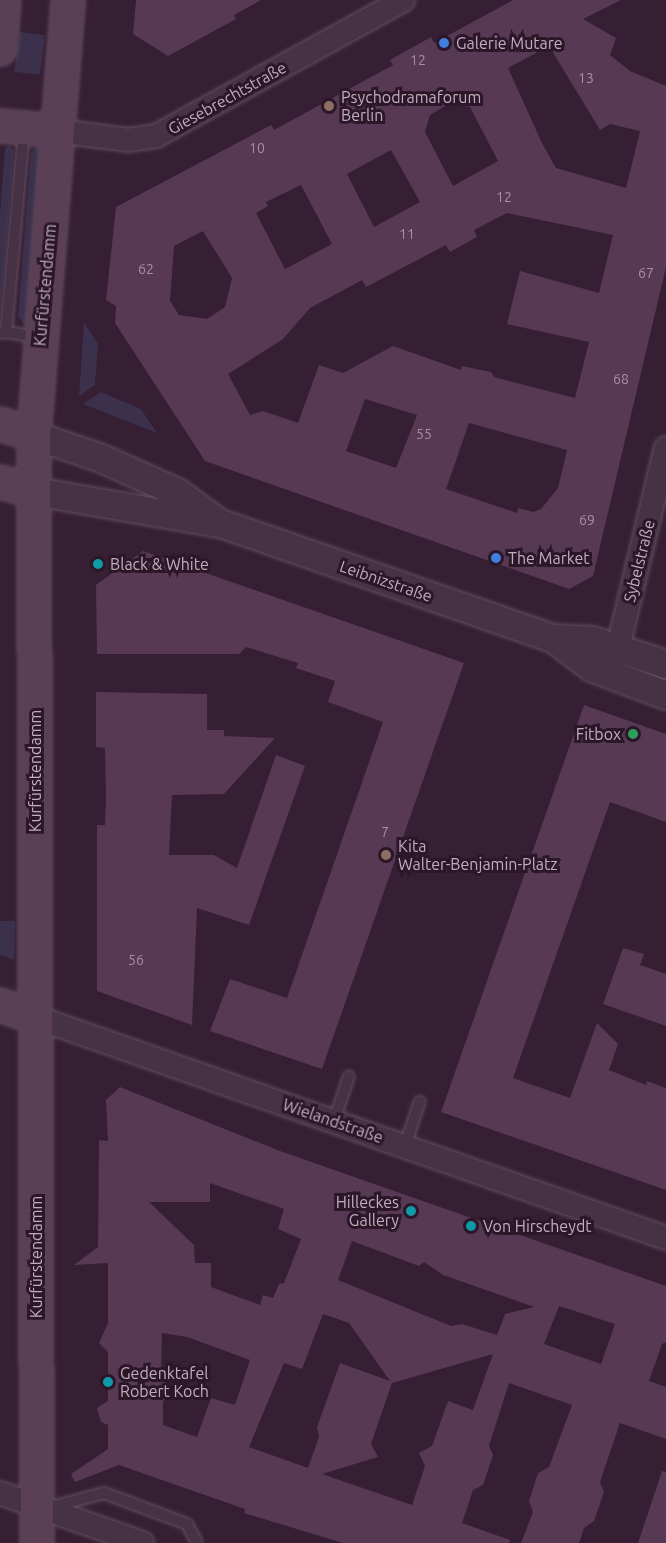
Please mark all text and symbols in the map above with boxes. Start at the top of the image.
place label: Galerie Mutare [456,33,563,53]
marker: Galerie Mutare [437,36,451,50]
house number: 12 [410,52,426,68]
street label: Giesebrechtstraße [165,58,289,138]
house number: 13 [578,70,594,86]
place label: Psychodramaforum Berlin [341,87,481,125]
marker: Psychodramaforum Berlin [322,99,336,113]
house number: 10 [249,140,265,156]
house number: 12 [496,189,512,205]
street label: Kurfürstendamm [30,223,60,347]
house number: 11 [399,226,415,242]
house number: 62 [138,261,154,277]
house number: 67 [638,265,654,281]
house number: 68 [613,371,629,387]
house number: 55 [416,426,432,442]
house number: 69 [579,512,595,528]
street label: Sybelstraße [619,518,659,604]
place label: The Market [508,548,590,568]
marker: The Market [489,551,503,565]
place label: Black & White [110,554,209,574]
street label: Leibnizstraße [337,556,435,606]
marker: Black & White [91,557,105,571]
street label: Kurfürstendamm [25,710,45,832]
place label: Fitbox [576,724,621,744]
marker: Fitbox [626,727,640,741]
house number: 7 [381,824,389,840]
place label: Kita Walter-Benjamin-Platz [398,836,558,874]
marker: Kita Walter-Benjamin-Platz [379,848,393,862]
house number: 56 [128,952,144,968]
street label: Wielandstraße [280,1095,386,1147]
place label: Hilleckes Gallery [336,1192,399,1230]
street label: Kurfürstendamm [26,1196,46,1318]
marker: Hilleckes Gallery [404,1204,418,1218]
place label: Von Hirscheydt [483,1216,592,1236]
marker: Von Hirscheydt [464,1219,478,1233]
place label: Gedenktafel Robert Koch [120,1363,209,1401]
marker: Gedenktafel Robert Koch [101,1375,115,1389]

